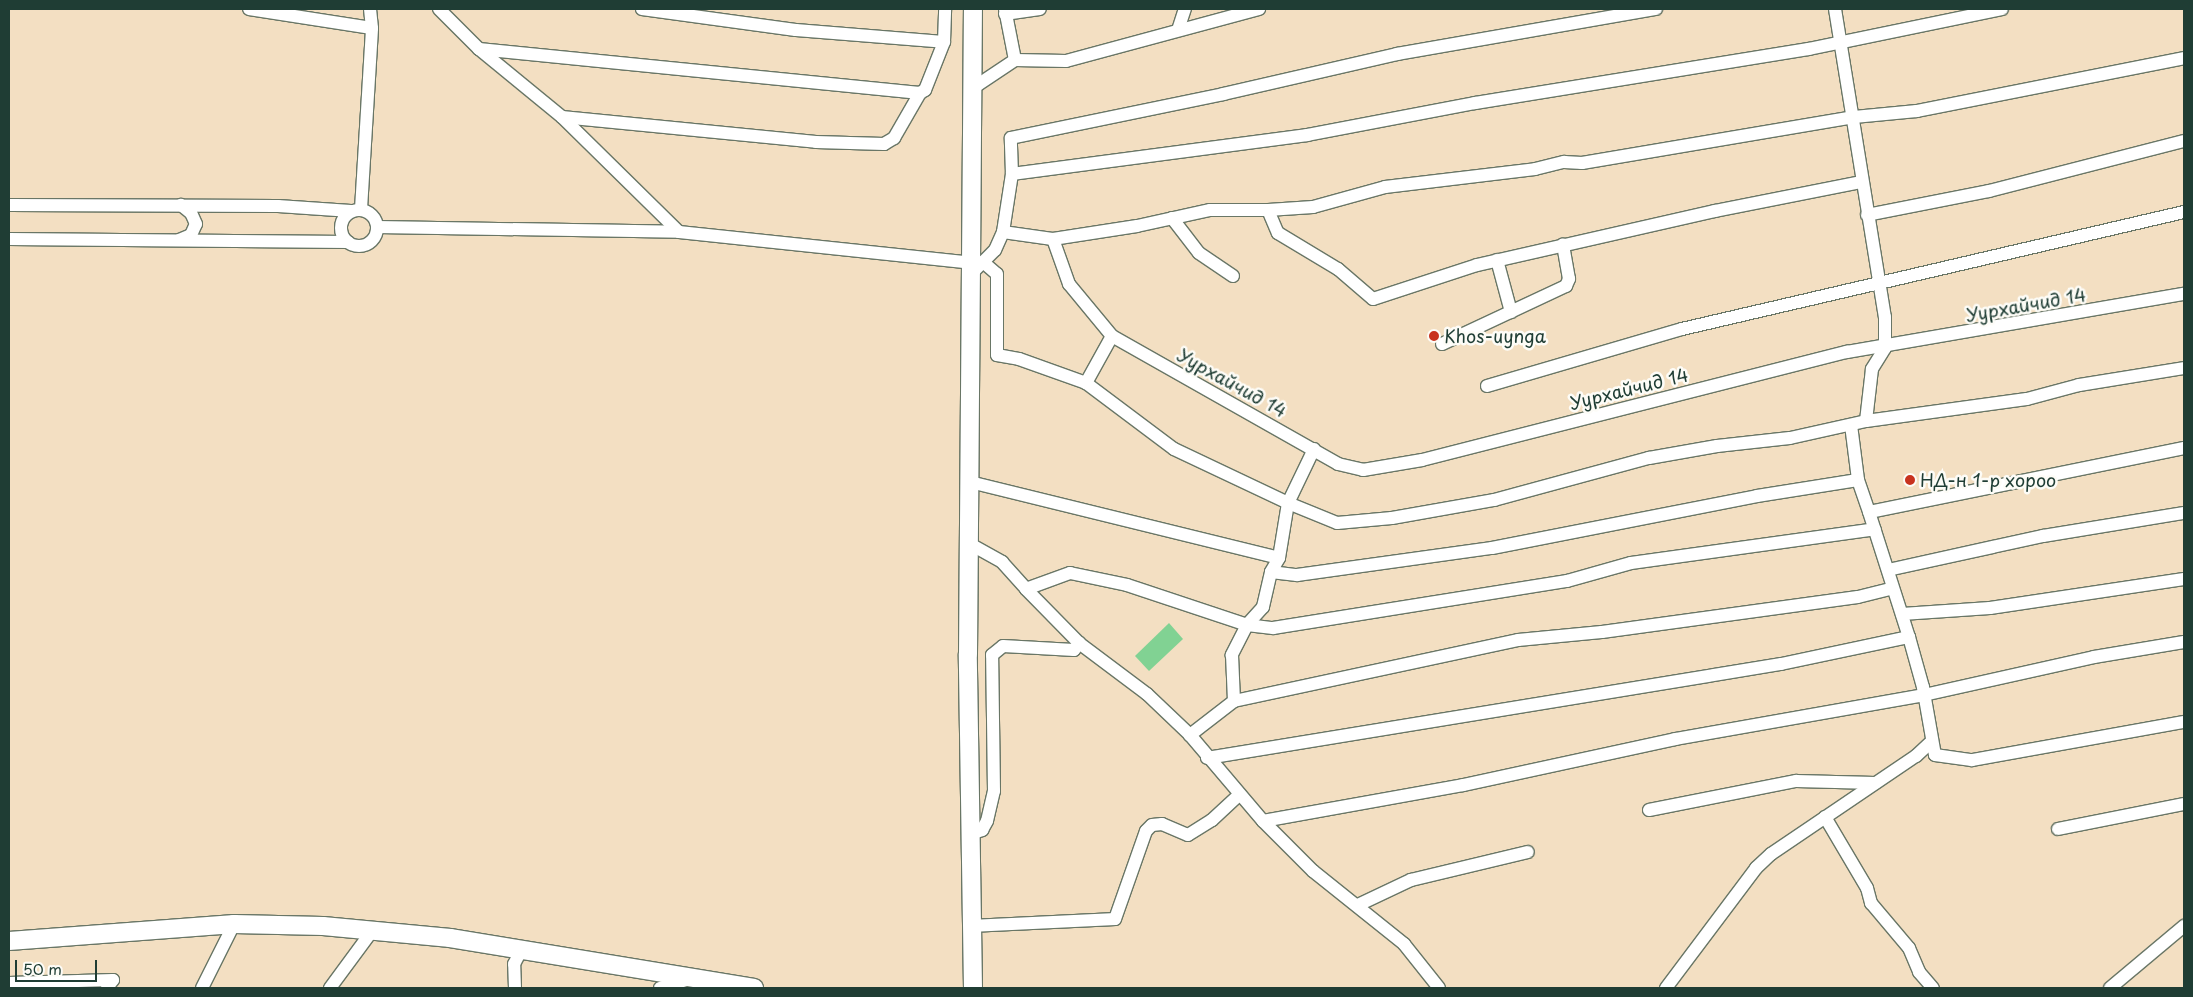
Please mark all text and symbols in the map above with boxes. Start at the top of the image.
street label: Уурхайчид 14 [1965,284,2087,326]
place label: Khos-uynga [1444,325,1546,347]
marker: Khos-uynga [1428,330,1440,342]
street label: Уурхайчид 14 [1174,344,1290,422]
street label: Уурхайчид 14 [1568,364,1690,414]
place label: НД-н 1-р хороо [1920,469,2057,491]
marker: НД-н 1-р хороо [1904,474,1916,486]
scale bar [18,950,100,982]
text: 50 m [23,957,62,980]

